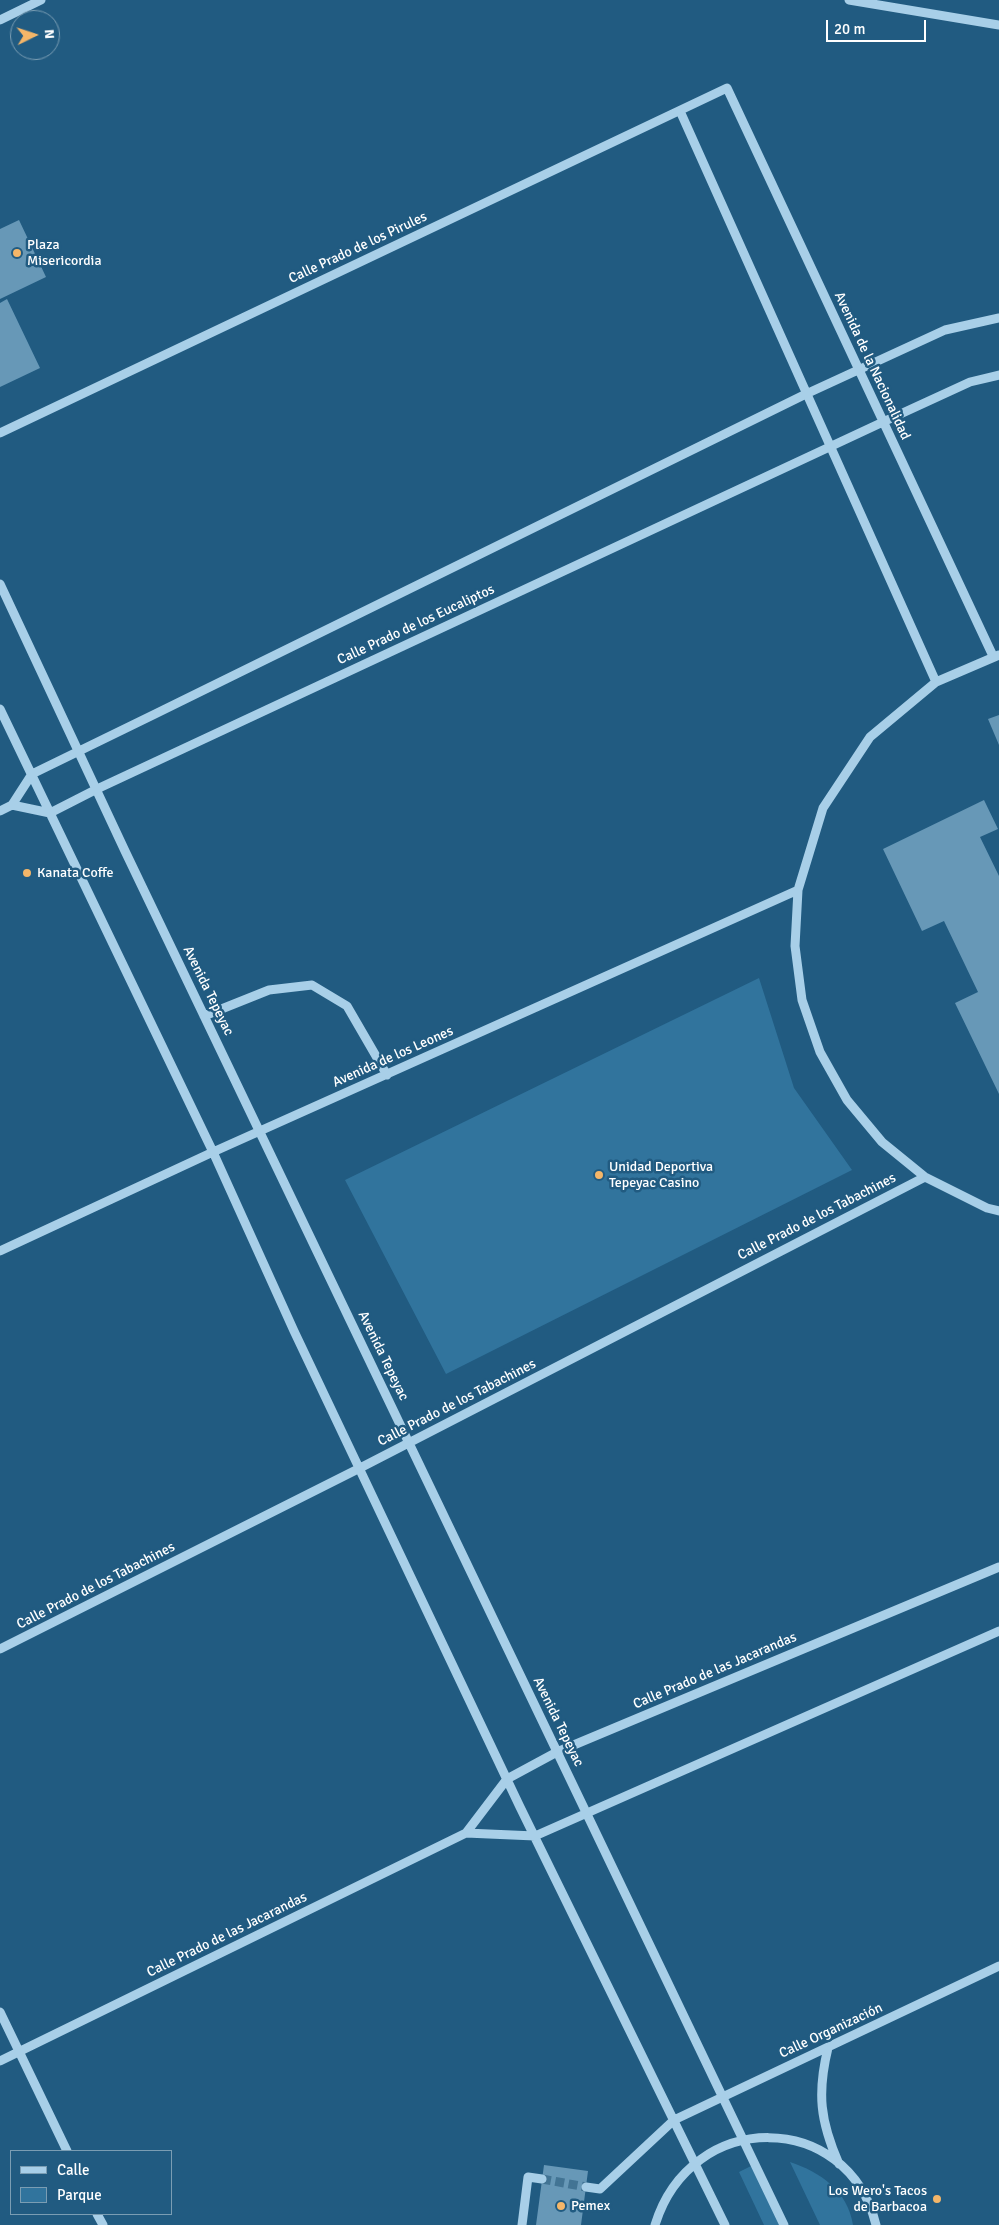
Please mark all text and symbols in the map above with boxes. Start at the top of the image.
north arrow [10,10,60,60]
scale bar [829,10,929,42]
text: 20 m [834,20,865,38]
text: N [41,29,58,39]
street label: Calle Prado de los Pirules [286,209,430,287]
place label: Plaza Misericordia [27,237,102,270]
marker: Plaza Misericordia [11,247,23,259]
street label: Avenida de la Nacionalidad [830,289,914,443]
street label: Calle Prado de los Eucaliptos [335,581,497,669]
place label: Kanata Coffe [37,865,113,881]
marker: Kanata Coffe [21,867,33,879]
street label: Avenida Tepeyac [179,943,237,1039]
street label: Avenida de los Leones [330,1023,456,1091]
place label: Unidad Deportiva Tepeyac Casino [609,1159,713,1192]
marker: Unidad Deportiva Tepeyac Casino [593,1169,605,1181]
street label: Calle Prado de los Tabachines [735,1170,899,1264]
street label: Avenida Tepeyac [354,1308,412,1404]
street label: Calle Prado de los Tabachines [375,1356,539,1450]
street label: Calle Prado de los Tabachines [14,1539,178,1633]
street label: Calle Prado de las Jacarandas [631,1629,799,1713]
street label: Avenida Tepeyac [529,1674,587,1770]
street label: Calle Prado de las Jacarandas [144,1889,310,1981]
street label: Calle Organización [777,2000,885,2062]
legend [10,2150,172,2215]
text: Calle [57,2161,90,2179]
place label: Los Wero's Tacos de Barbacoa [828,2183,927,2216]
text: Parque [57,2186,102,2204]
marker: Los Wero's Tacos de Barbacoa [931,2193,943,2205]
place label: Pemex [571,2198,610,2214]
marker: Pemex [555,2200,567,2212]

